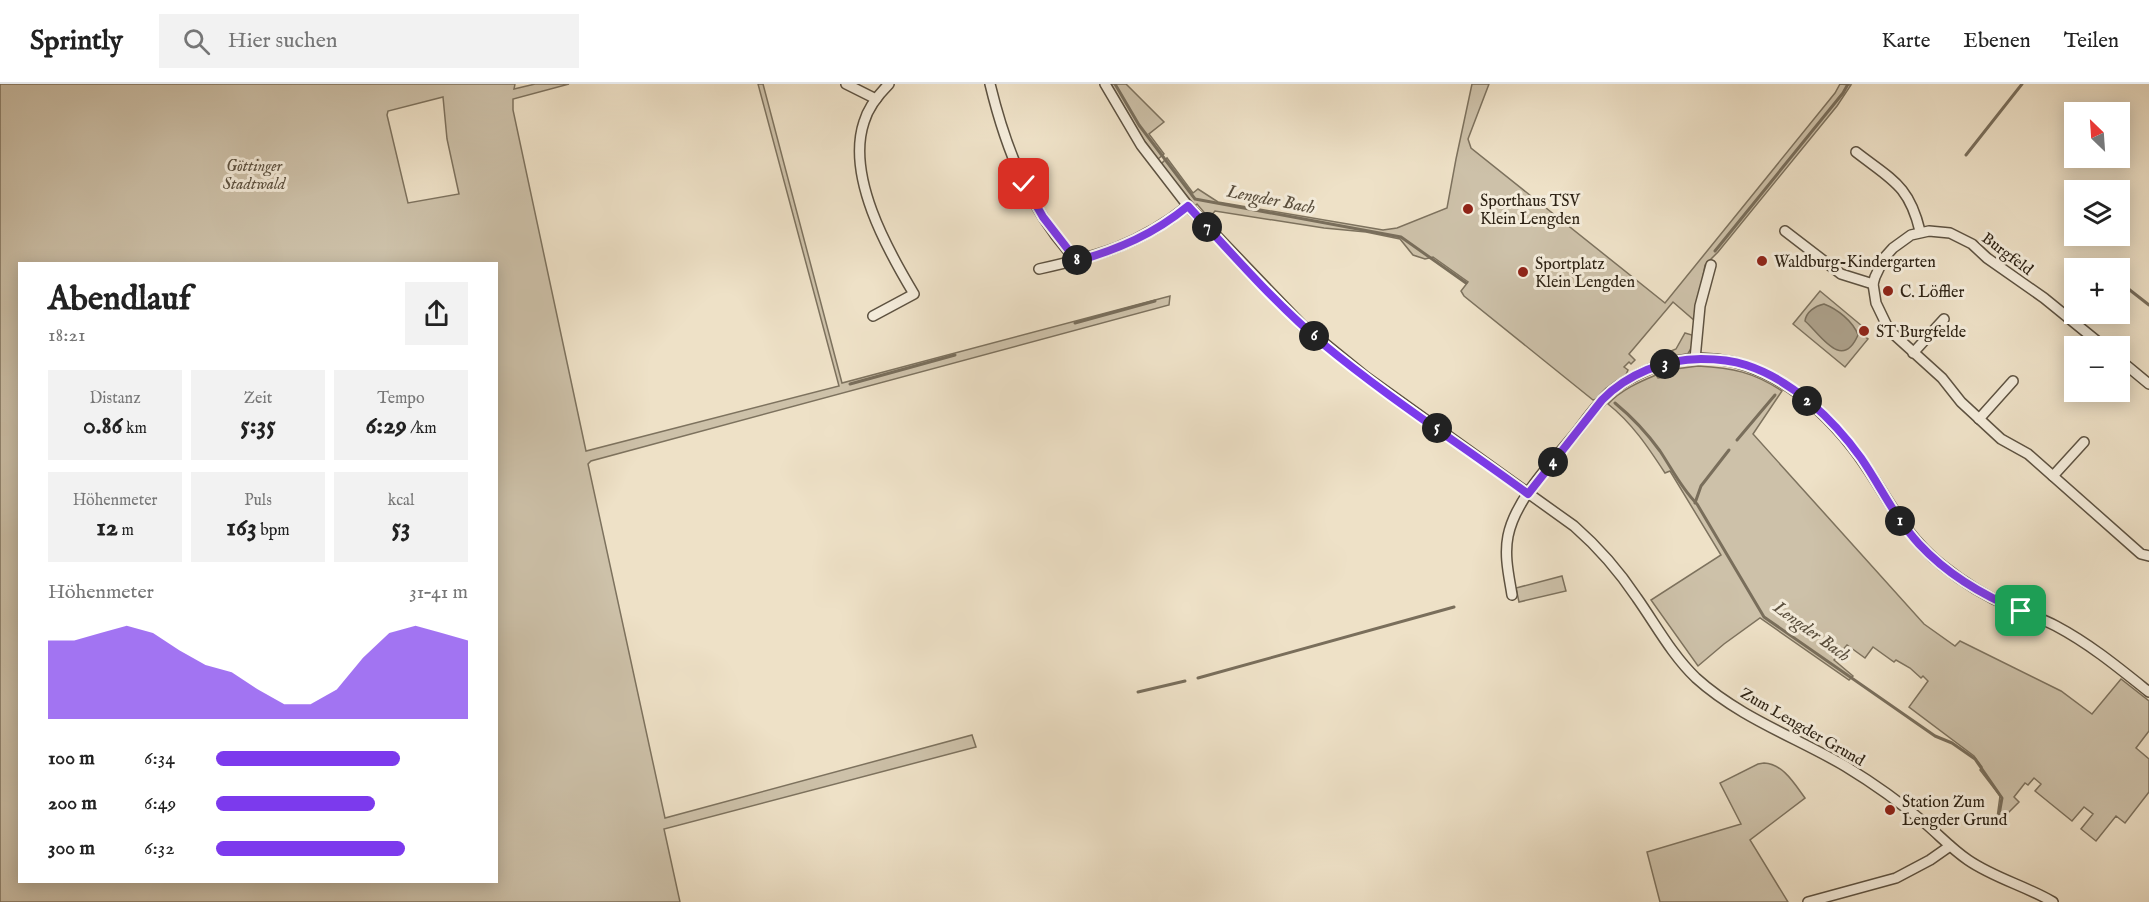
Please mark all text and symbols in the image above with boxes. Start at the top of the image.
search box [159,14,579,68]
text: Sprintly [30,24,123,59]
icon: search [180,25,213,58]
text: Hier suchen [228,27,337,55]
text: Karte [1882,28,1930,55]
text: Ebenen [1963,28,2031,55]
text: Teilen [2064,28,2119,55]
north arrow [2064,102,2130,168]
map controls [2064,102,2130,402]
park label: Göttinger Stadtwald [223,157,287,195]
pin [998,158,1049,209]
icon: check [1007,167,1040,200]
water label: Lengder Bach [1224,180,1317,220]
button: layers [2064,180,2130,246]
place label: Sporthaus TSV Klein Lengden [1480,192,1581,230]
marker: Sporthaus TSV Klein Lengden [1461,202,1475,216]
pin: 7 [1192,212,1222,242]
text: 7 [1203,217,1211,237]
street label: Burgfeld [1977,229,2037,281]
pin: 8 [1062,245,1092,275]
text: 8 [1074,250,1080,270]
place label: Waldburg-Kindergarten [1774,253,1936,273]
marker: Waldburg-Kindergarten [1755,254,1769,268]
place label: Sportplatz Klein Lengden [1535,255,1635,293]
button: + [2064,258,2130,324]
marker: Sportplatz Klein Lengden [1516,265,1530,279]
text: Abendlauf [48,279,191,321]
button: share [405,282,468,345]
place label: C. Löffler [1900,283,1964,303]
marker: C. Löffler [1881,284,1895,298]
pin: 6 [1299,321,1329,351]
text: 18:21 [48,323,85,348]
place label: ST Burgfelde [1876,323,1966,343]
marker: ST Burgfelde [1857,324,1871,338]
text: 6 [1311,326,1317,346]
button: − [2064,336,2130,402]
pin: 3 [1650,349,1680,379]
text: 3 [1662,354,1668,374]
pin: 2 [1792,386,1822,416]
text: Distanz [89,389,141,409]
text: Zeit [244,389,272,409]
text: Tempo [377,389,425,409]
text: 2 [1803,391,1811,411]
text: 0.86 [83,409,123,442]
text: 5:35 [240,409,276,442]
text: 6:29 [365,409,407,442]
pin: 5 [1422,413,1452,443]
text: 5 [1434,418,1440,438]
text: km [123,419,147,439]
text: /km [407,419,437,439]
pin: 4 [1538,447,1568,477]
text: 4 [1549,452,1557,472]
text: Höhenmeter [73,491,157,511]
text: Puls [244,491,272,511]
text: kcal [388,491,414,511]
pin: 1 [1885,506,1915,536]
text: 12 [96,511,118,544]
text: 163 [226,511,257,544]
text: 53 [391,511,411,544]
text: 1 [1897,511,1903,531]
text: m [118,521,134,541]
text: bpm [257,521,290,541]
text: Höhenmeter [48,580,154,605]
text: 31–41 m [409,580,468,605]
pin [1995,585,2046,636]
icon: arrive [2004,594,2037,627]
water label: Lengder Bach [1767,596,1854,668]
street label: Zum Lengder Grund [1736,684,1868,772]
text: 100 m [48,746,95,771]
text: 6:34 [144,746,175,771]
text: 200 m [48,791,97,816]
text: 6:49 [144,791,176,816]
place label: Station Zum Lengder Grund [1902,793,2008,831]
marker: Station Zum Lengder Grund [1883,803,1897,817]
text: 300 m [48,836,95,861]
text: 6:32 [144,836,175,861]

